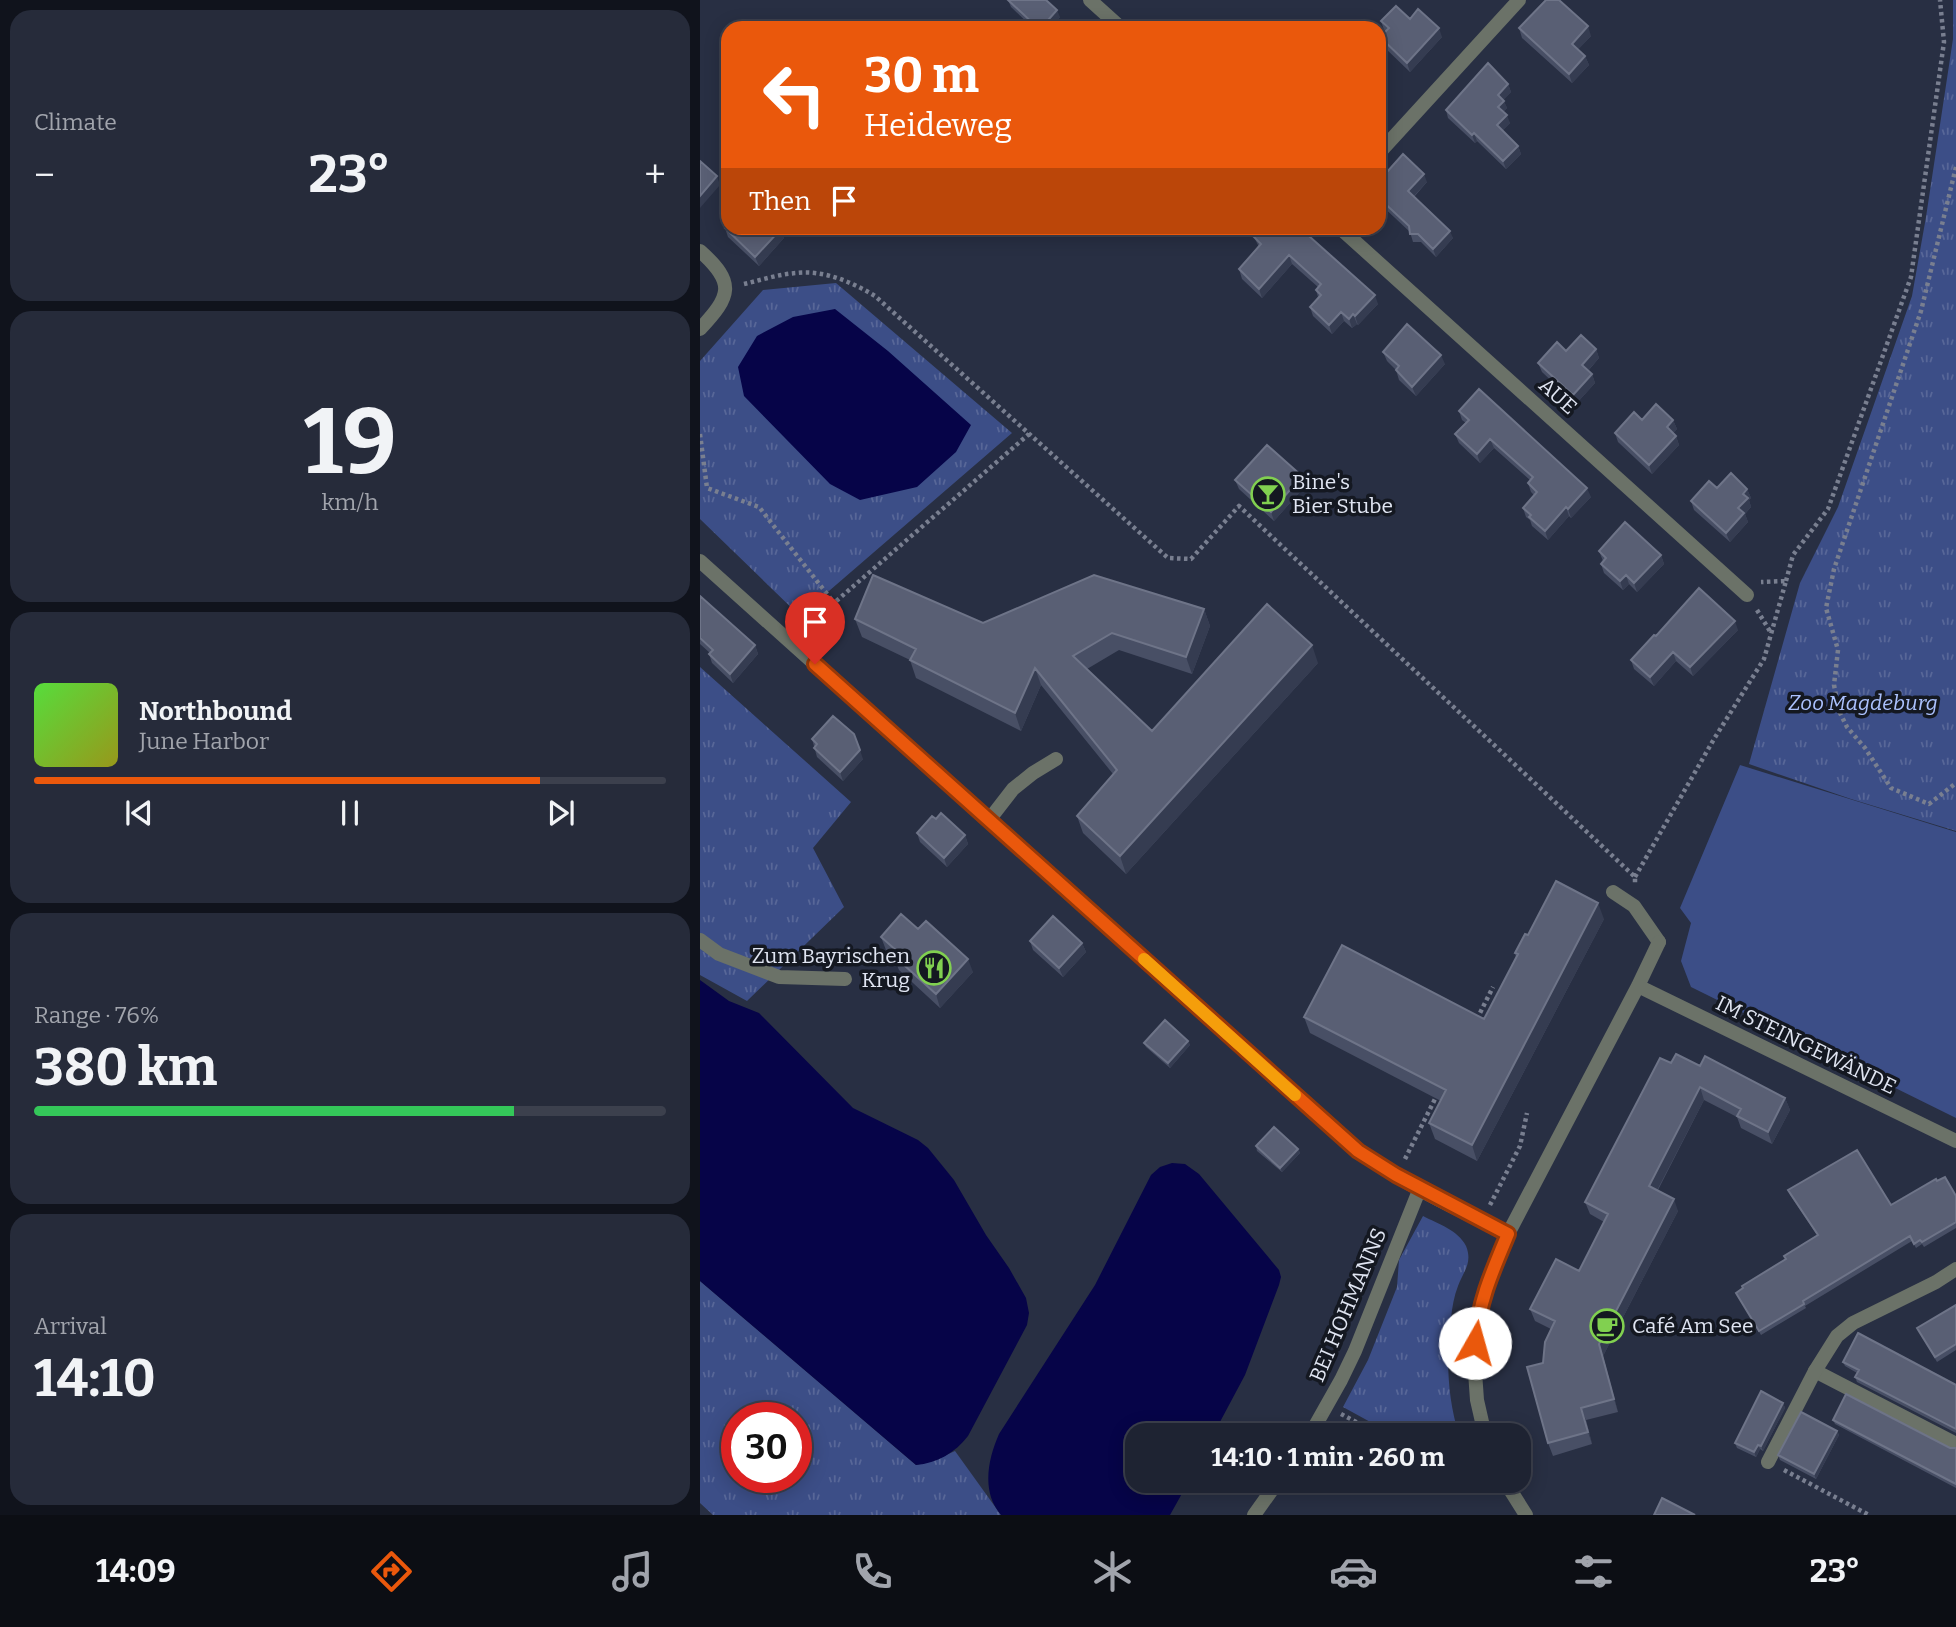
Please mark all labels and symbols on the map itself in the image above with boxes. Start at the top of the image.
street label: AUE [1534,372,1582,420]
place label: Bine's Bier Stube [1292,469,1393,519]
bar icon: Bine's Bier Stube [1249,475,1287,513]
pin [785,592,845,664]
park label: Zoo Magdeburg [1788,690,1938,716]
place label: Zum Bayrischen Krug [752,943,910,993]
restaurant icon: Zum Bayrischen Krug [915,949,953,987]
street label: IM STEINGEWÄNDE [1711,990,1901,1100]
street label: BEI HOHMANNS [1304,1224,1392,1386]
position arrow [1438,1306,1512,1380]
cafe icon: Café Am See [1588,1307,1626,1345]
place label: Café Am See [1632,1313,1753,1339]
speed limit sign: 30 [721,1402,812,1493]

